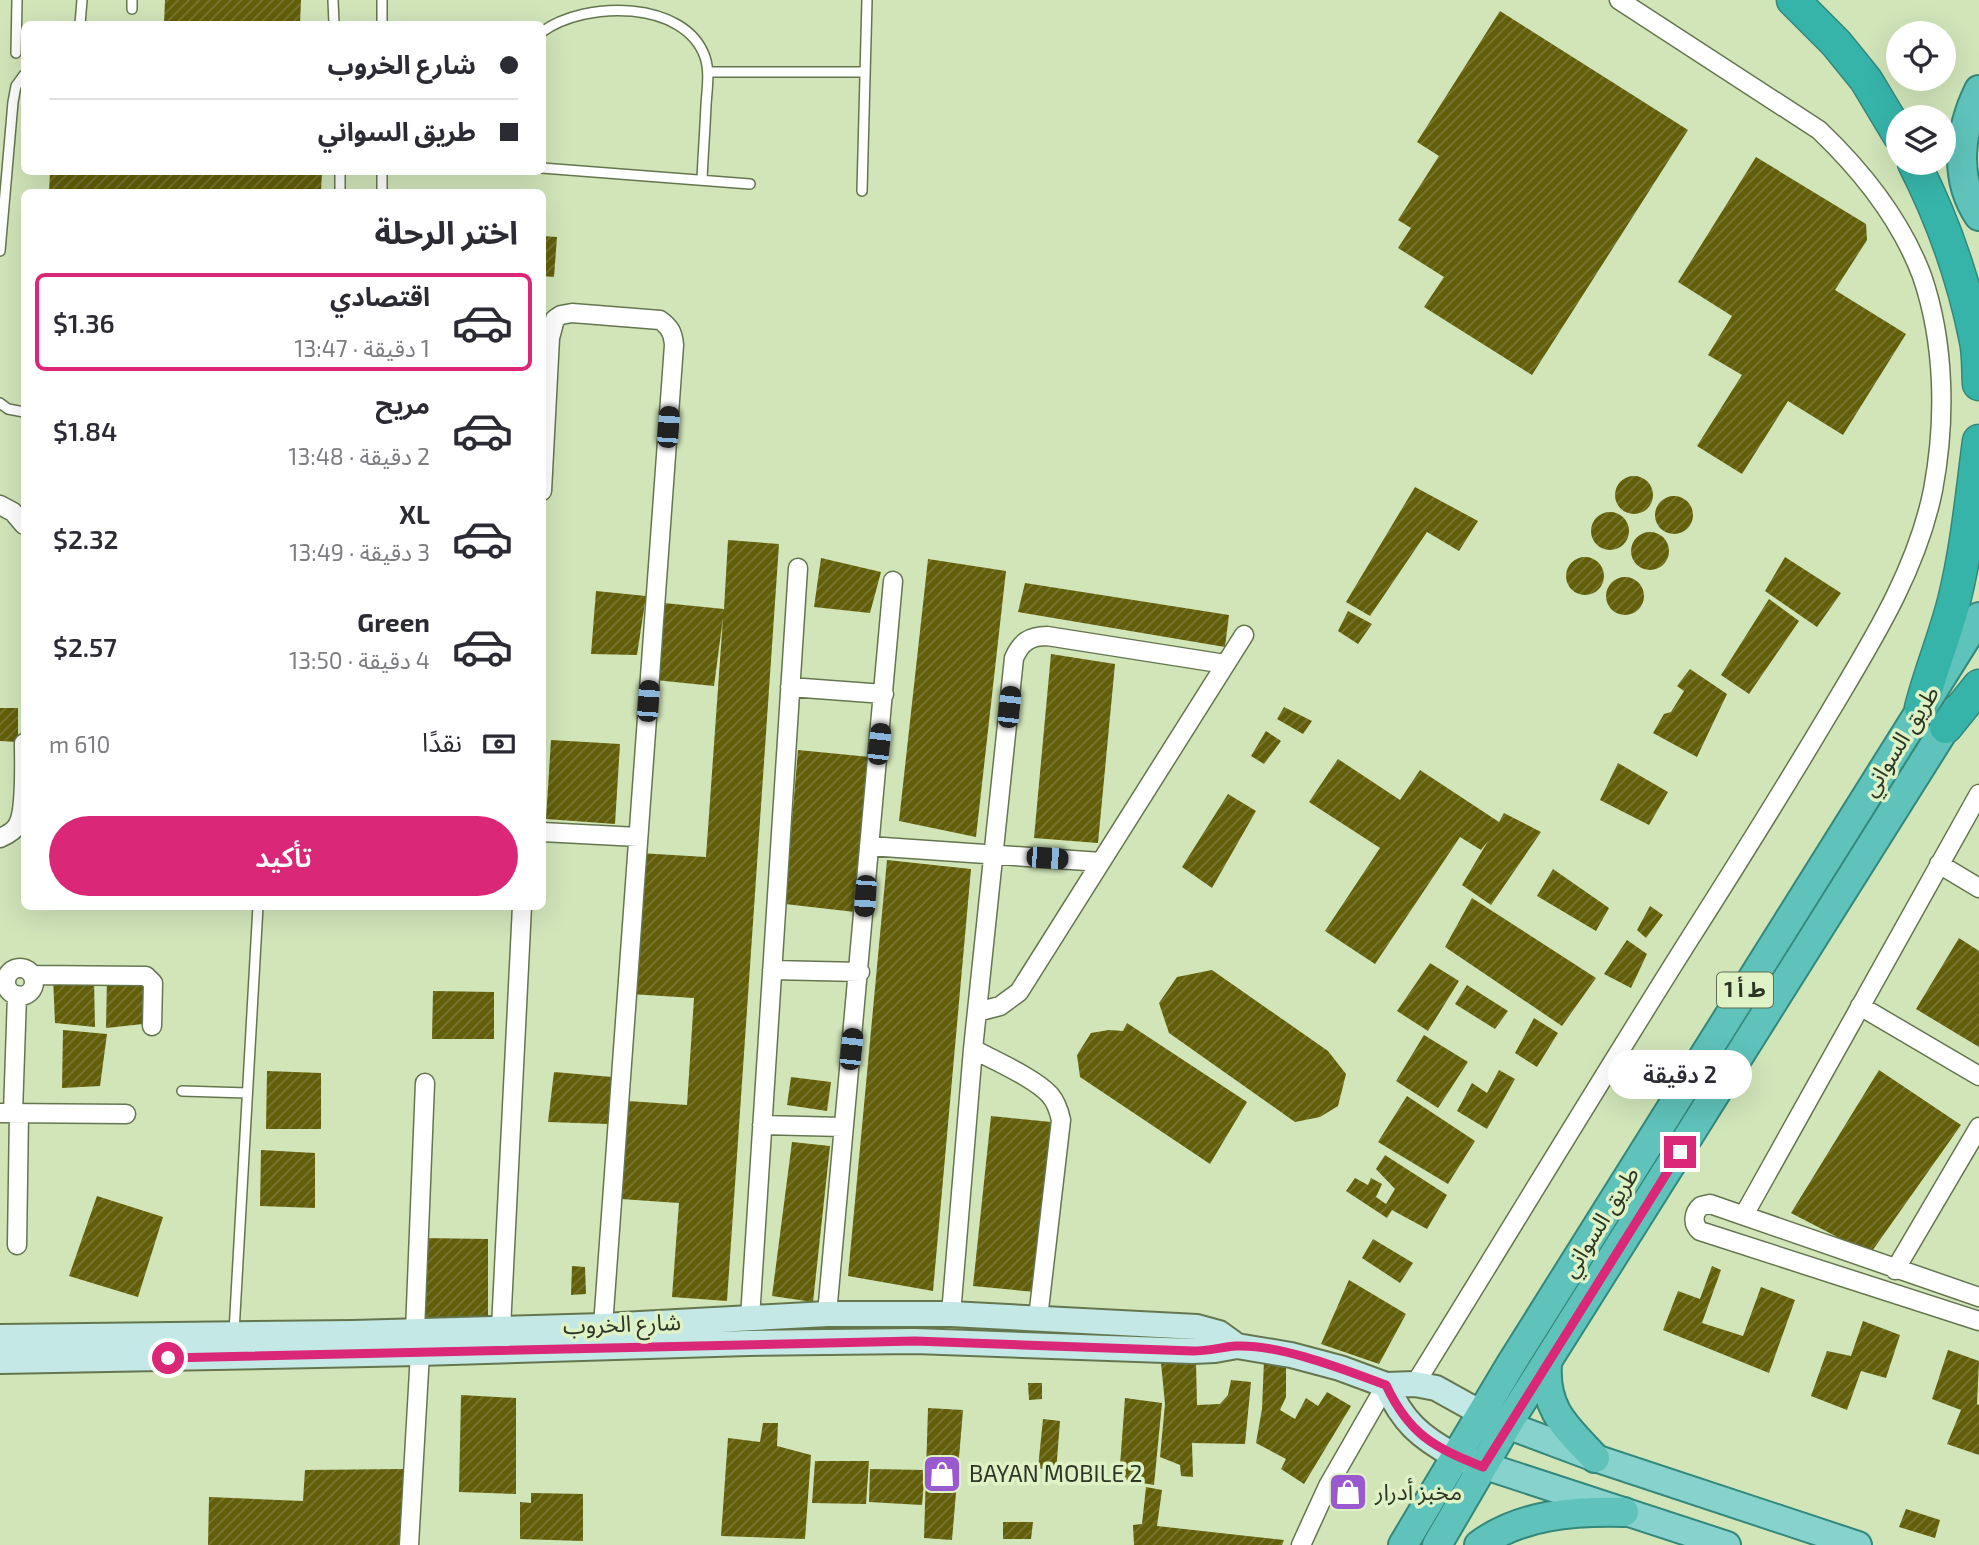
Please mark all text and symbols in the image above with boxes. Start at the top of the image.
map controls [1886,21,1956,175]
button: locate [1886,21,1956,91]
text: شارع الخروب [328,48,476,79]
button: layers [1886,105,1956,175]
text: طريق السواني [318,115,476,146]
text: اختر الرحلة [374,212,518,250]
text: اقتصادي [330,280,430,311]
icon: car [451,291,514,354]
text: $1.36 [53,307,115,338]
text: 1 دقيقة · 13:47 [294,334,430,362]
text: مريح [375,388,430,419]
icon: car [451,399,514,462]
car [657,405,680,449]
text: $1.84 [53,415,117,446]
text: 2 دقيقة · 13:48 [288,442,430,470]
text: XL [399,498,430,529]
icon: car [451,507,514,570]
text: $2.32 [53,523,119,554]
text: 3 دقيقة · 13:49 [289,538,430,566]
text: Green [357,606,430,637]
icon: car [451,615,514,678]
text: $2.57 [53,631,117,662]
text: 4 دقيقة · 13:50 [289,646,430,674]
car [637,679,660,723]
street label: طريق السواني [1854,680,1948,803]
car [997,685,1022,729]
car [867,722,892,766]
icon: cash [480,725,518,763]
text: نقدًا [422,726,462,757]
text: 610 m [49,730,110,758]
button: تأكيد [49,816,518,896]
car [1026,846,1069,870]
car [854,874,877,918]
road number: ط أ 1 [1717,972,1773,1007]
car [839,1027,864,1071]
callout: 2 دقيقة [1608,1050,1752,1100]
text: 2 دقيقة [1643,1060,1717,1088]
route end [1664,1136,1696,1168]
street label: طريق السواني [1554,1161,1648,1284]
street label: شارع الخروب [562,1307,682,1343]
route start [152,1342,184,1374]
shop icon: BAYAN MOBILE 2 [921,1453,963,1495]
place label: BAYAN MOBILE 2 [969,1459,1142,1487]
shop icon: مخبز أدرار [1327,1471,1369,1513]
place label: مخبز أدرار [1374,1477,1462,1506]

